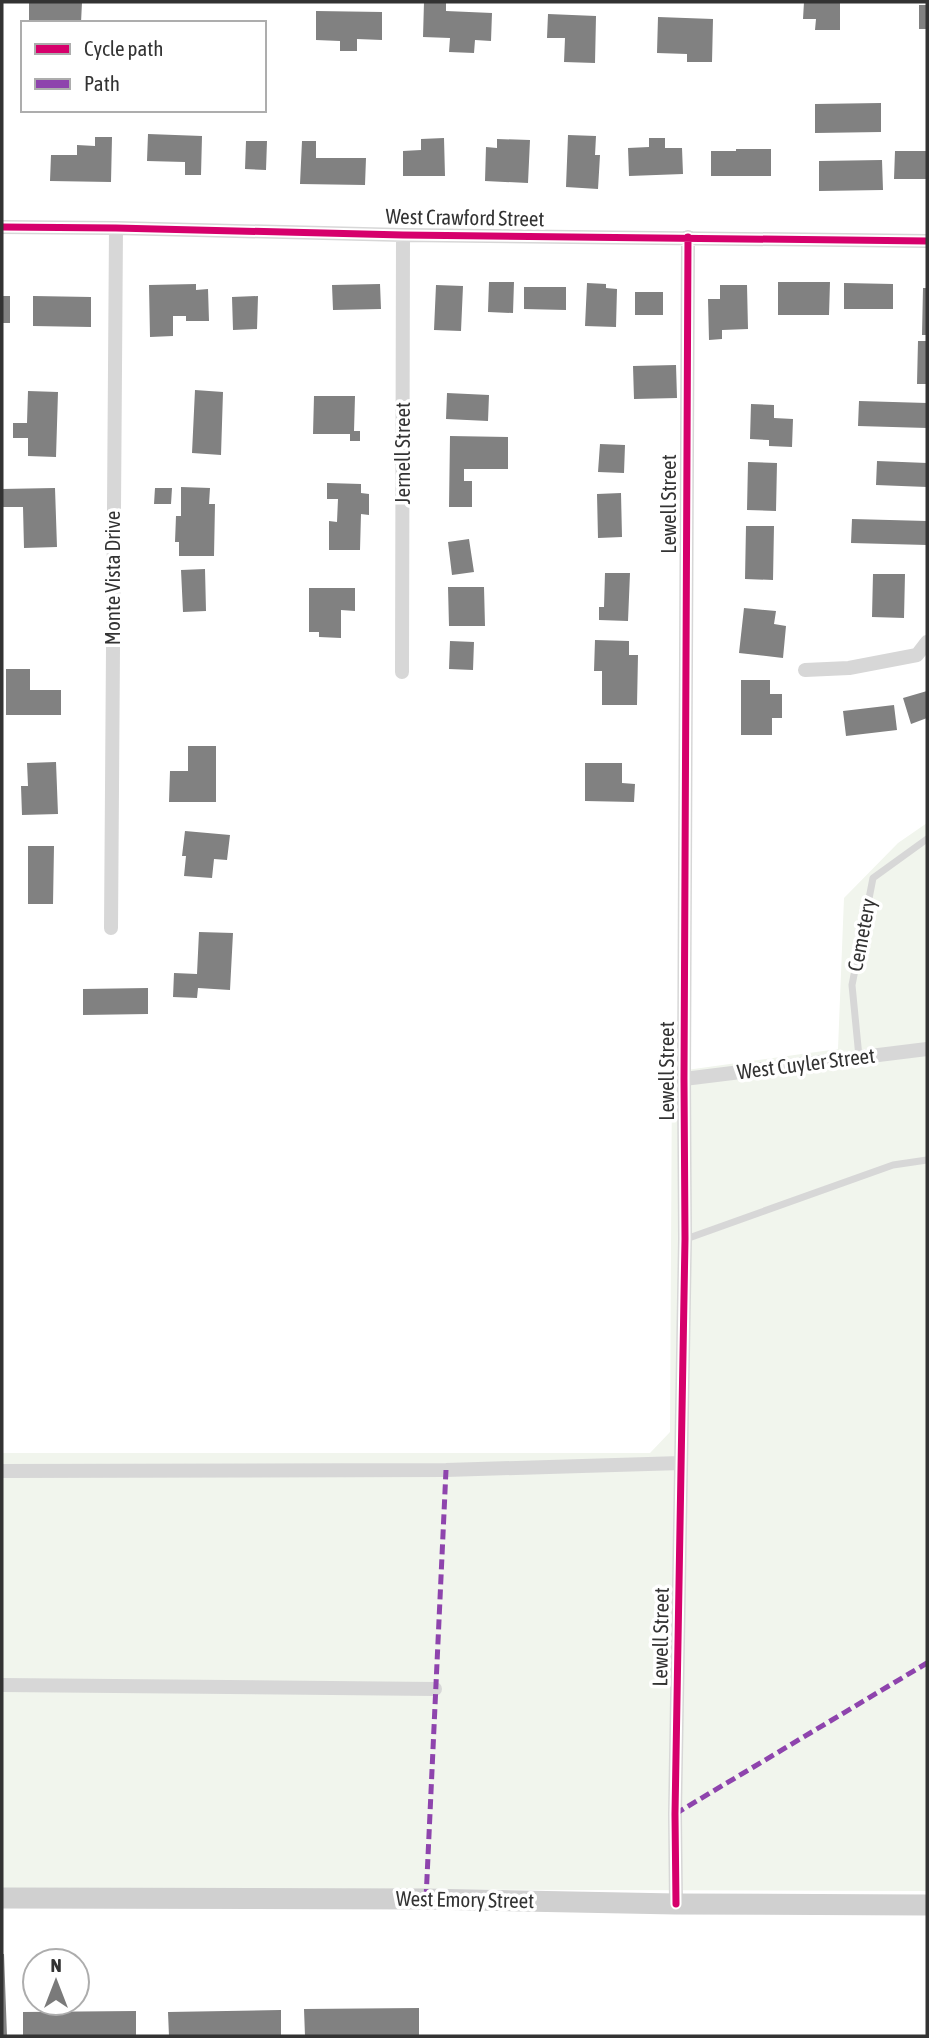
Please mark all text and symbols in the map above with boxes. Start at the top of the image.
legend [21,21,266,112]
text: Cycle path [84,36,163,60]
text: Path [84,71,120,95]
street label: West Crawford Street [385,204,545,230]
street label: Jernell Street [390,402,414,504]
street label: Lewell Street [656,454,680,554]
street label: Monte Vista Drive [100,511,124,645]
street label: Cemetery [842,896,880,973]
street label: Lewell Street [654,1021,678,1121]
street label: West Cuyler Street [736,1043,876,1083]
street label: Lewell Street [647,1587,673,1687]
street label: West Emory Street [396,1886,534,1912]
north arrow [21,1947,91,2017]
text: N [50,1954,62,1976]

